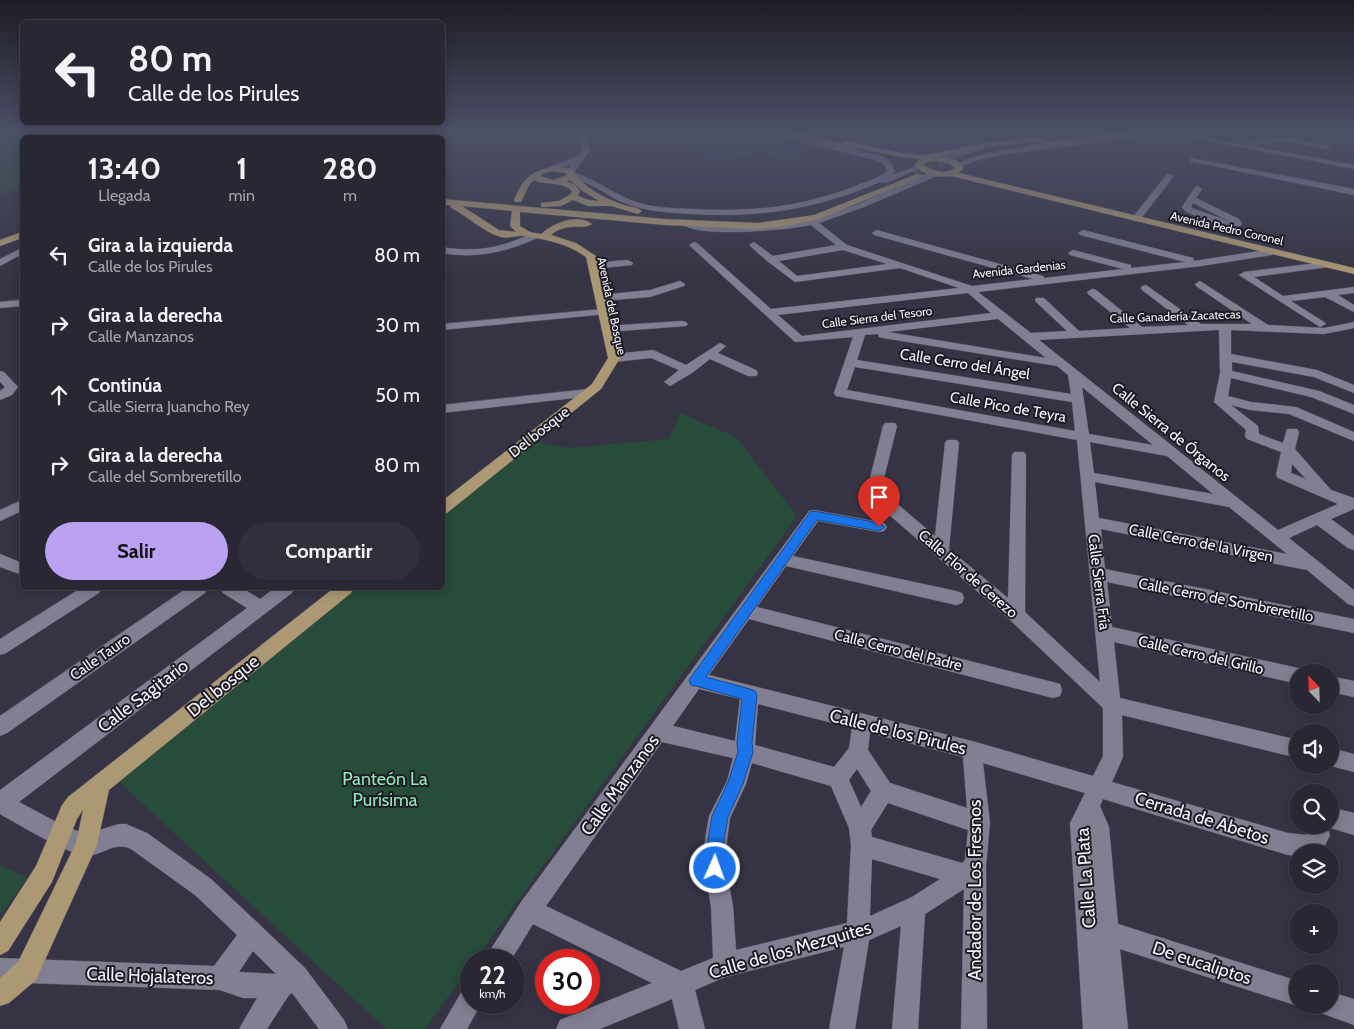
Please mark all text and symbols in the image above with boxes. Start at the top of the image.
text: 80 m [128,37,212,80]
icon: left [45,40,110,105]
text: Calle de los Pirules [128,80,299,107]
text: 13:40 [87,150,161,187]
text: 1 [236,150,247,187]
text: 280 [322,150,378,187]
text: Llegada [98,186,150,205]
text: min [229,186,255,205]
text: m [343,186,357,205]
street label: Avenida Pedro Coronel [1169,208,1285,248]
text: Gira a la izquierda [88,234,233,257]
icon: left [45,241,73,269]
text: 80 m [374,244,420,267]
street label: Avenida del Bosque [594,256,630,356]
text: Calle de los Pirules [88,257,213,276]
street label: Avenida Gardenias [972,257,1066,281]
street label: Calle Sierra del Tesoro [821,303,933,331]
text: Gira a la derecha [88,304,223,327]
street label: Calle Ganadería Zacatecas [1109,306,1241,326]
icon: right [45,311,73,339]
text: 30 m [376,314,420,337]
text: Calle Manzanos [88,327,194,346]
street label: Calle Cerro del Ángel [899,344,1032,383]
text: Continúa [88,374,162,397]
street label: Calle Sierra de Órganos [1108,378,1234,485]
icon: ahead [45,381,73,409]
text: 50 m [376,384,420,407]
street label: Calle Pico de Teyra [948,388,1068,426]
text: Calle Sierra Juancho Rey [88,397,250,416]
street label: Del bosque [505,403,573,461]
text: Gira a la derecha [88,444,223,467]
icon: right [45,451,73,479]
text: 80 m [374,454,420,477]
text: Calle del Sombreretillo [88,467,241,486]
pin [858,476,900,527]
icon: arrive [865,483,893,511]
street label: Calle Cerro de la Virgen [1127,520,1275,566]
button: Salir [45,522,228,580]
button: Compartir [238,522,420,580]
street label: Calle Flor de Cerezo [915,526,1021,622]
street label: Calle Sierra Fría [1084,533,1114,632]
street label: Calle Cerro de Sombreretillo [1137,574,1315,626]
street label: Calle Cerro del Padre [832,625,964,675]
street label: Calle Tauro [66,630,134,684]
street label: Calle Cerro del Grillo [1137,632,1265,678]
street label: Del bosque [182,650,264,722]
street label: Calle Sagitario [93,655,193,737]
north arrow [1289,664,1339,714]
map controls [1289,664,1339,1014]
street label: Calle de los Pirules [827,704,969,760]
button: sound [1289,724,1339,774]
street label: Calle Manzanos [576,730,664,840]
park label: Panteón La Purísima [342,768,428,811]
button: search [1289,784,1339,834]
street label: Cerrada de Abetos [1132,787,1272,849]
street label: Andador de Los Fresnos [964,799,986,981]
street label: Calle La Plata [1071,827,1100,929]
position arrow [688,841,740,893]
button: layers [1289,844,1339,894]
button: + [1289,904,1339,954]
street label: Calle de los Mezquites [706,916,874,984]
street label: De eucaliptos [1150,937,1254,989]
speed limit sign: 30 [535,949,600,1014]
text: 22 [479,960,506,990]
street label: Calle Hojalateros [86,963,214,989]
button: − [1289,964,1339,1014]
text: km/h [479,986,506,1001]

